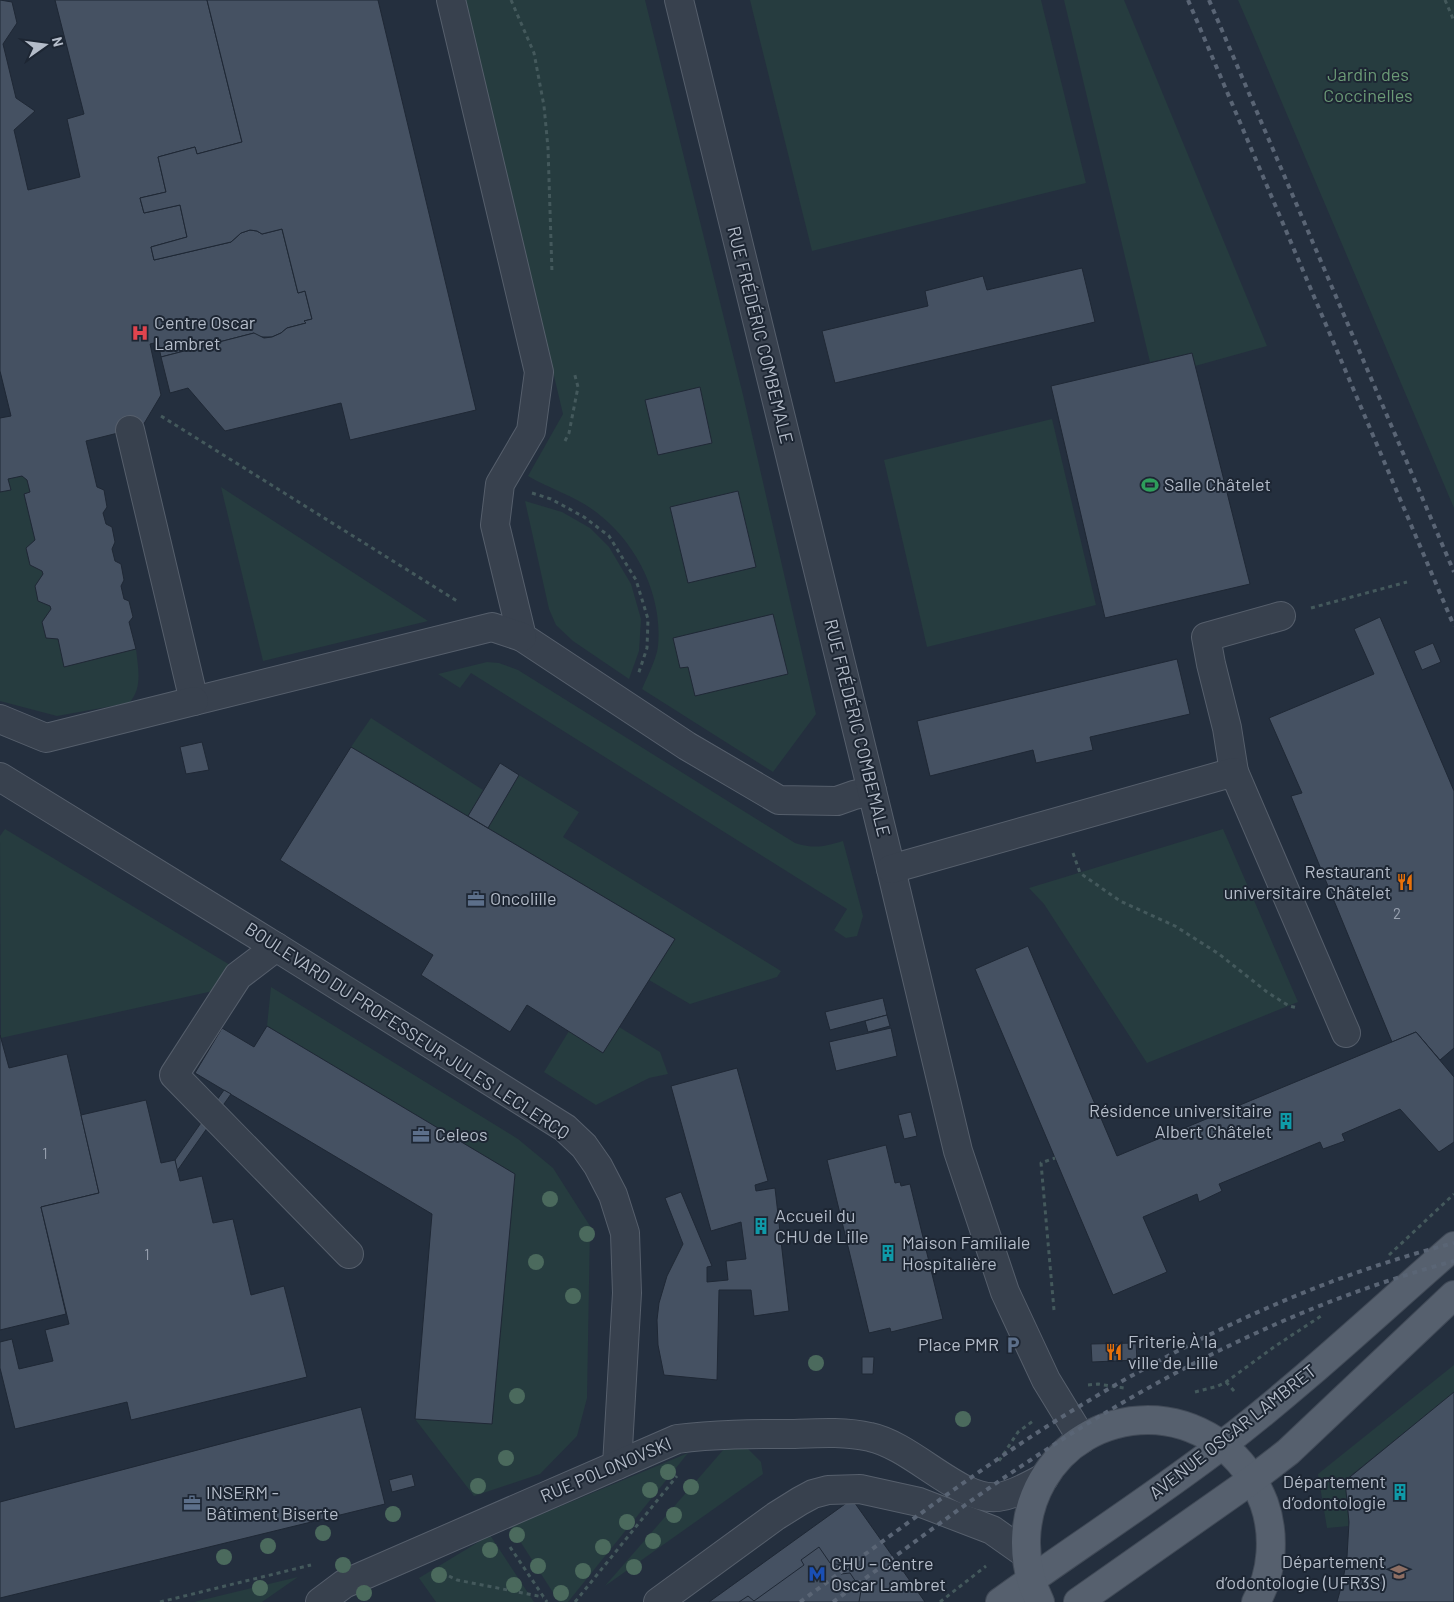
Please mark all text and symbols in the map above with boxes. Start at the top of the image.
north arrow [20,20,70,70]
text: N [49,35,67,48]
park label: Jardin des Coccinelles [1323,63,1413,106]
street label: RUE FRÉDÉRIC COMBEMALE [723,224,799,446]
place label: Centre Oscar Lambret [154,311,256,354]
hospital icon: Centre Oscar Lambret [130,323,150,343]
place label: Salle Châtelet [1164,473,1271,495]
sports icon: Salle Châtelet [1140,475,1160,495]
street label: RUE FRÉDÉRIC COMBEMALE [820,617,896,839]
place label: Restaurant universitaire Châtelet [1224,860,1391,903]
restaurant icon: Restaurant universitaire Châtelet [1395,872,1415,892]
place label: Oncolille [490,887,557,909]
office icon: Oncolille [466,889,486,909]
house number: 2 [1393,904,1401,922]
street label: BOULEVARD DU PROFESSEUR JULES LECLERCQ [241,917,574,1144]
place label: Résidence universitaire Albert Châtelet [1089,1099,1272,1142]
building icon: Résidence universitaire Albert Châtelet [1276,1111,1296,1131]
place label: Celeos [435,1123,488,1145]
office icon: Celeos [411,1125,431,1145]
house number: 1 [42,1144,48,1162]
place label: Accueil du CHU de Lille [775,1204,869,1247]
building icon: Accueil du CHU de Lille [751,1216,771,1236]
place label: Maison Familiale Hospitalière [902,1231,1030,1274]
building icon: Maison Familiale Hospitalière [878,1243,898,1263]
house number: 1 [144,1245,150,1263]
place label: Friterie À la ville de Lille [1128,1330,1218,1373]
place label: Place PMR [918,1333,999,1355]
parking icon: Place PMR [1003,1335,1023,1355]
restaurant icon: Friterie À la ville de Lille [1104,1342,1124,1362]
street label: AVENUE OSCAR LAMBRET [1144,1359,1320,1503]
street label: RUE POLONOVSKI [537,1432,674,1507]
place label: Département d’odontologie [1282,1470,1386,1513]
place label: INSERM - Bâtiment Biserte [206,1481,339,1524]
building icon: Département d’odontologie [1390,1482,1410,1502]
office icon: INSERM - Bâtiment Biserte [182,1493,202,1513]
place label: Département d’odontologie (UFR3S) [1215,1550,1385,1593]
place label: CHU – Centre Oscar Lambret [831,1552,946,1595]
school or university icon: Département d’odontologie (UFR3S) [1389,1562,1409,1582]
metro station icon: CHU – Centre Oscar Lambret [807,1564,827,1584]

